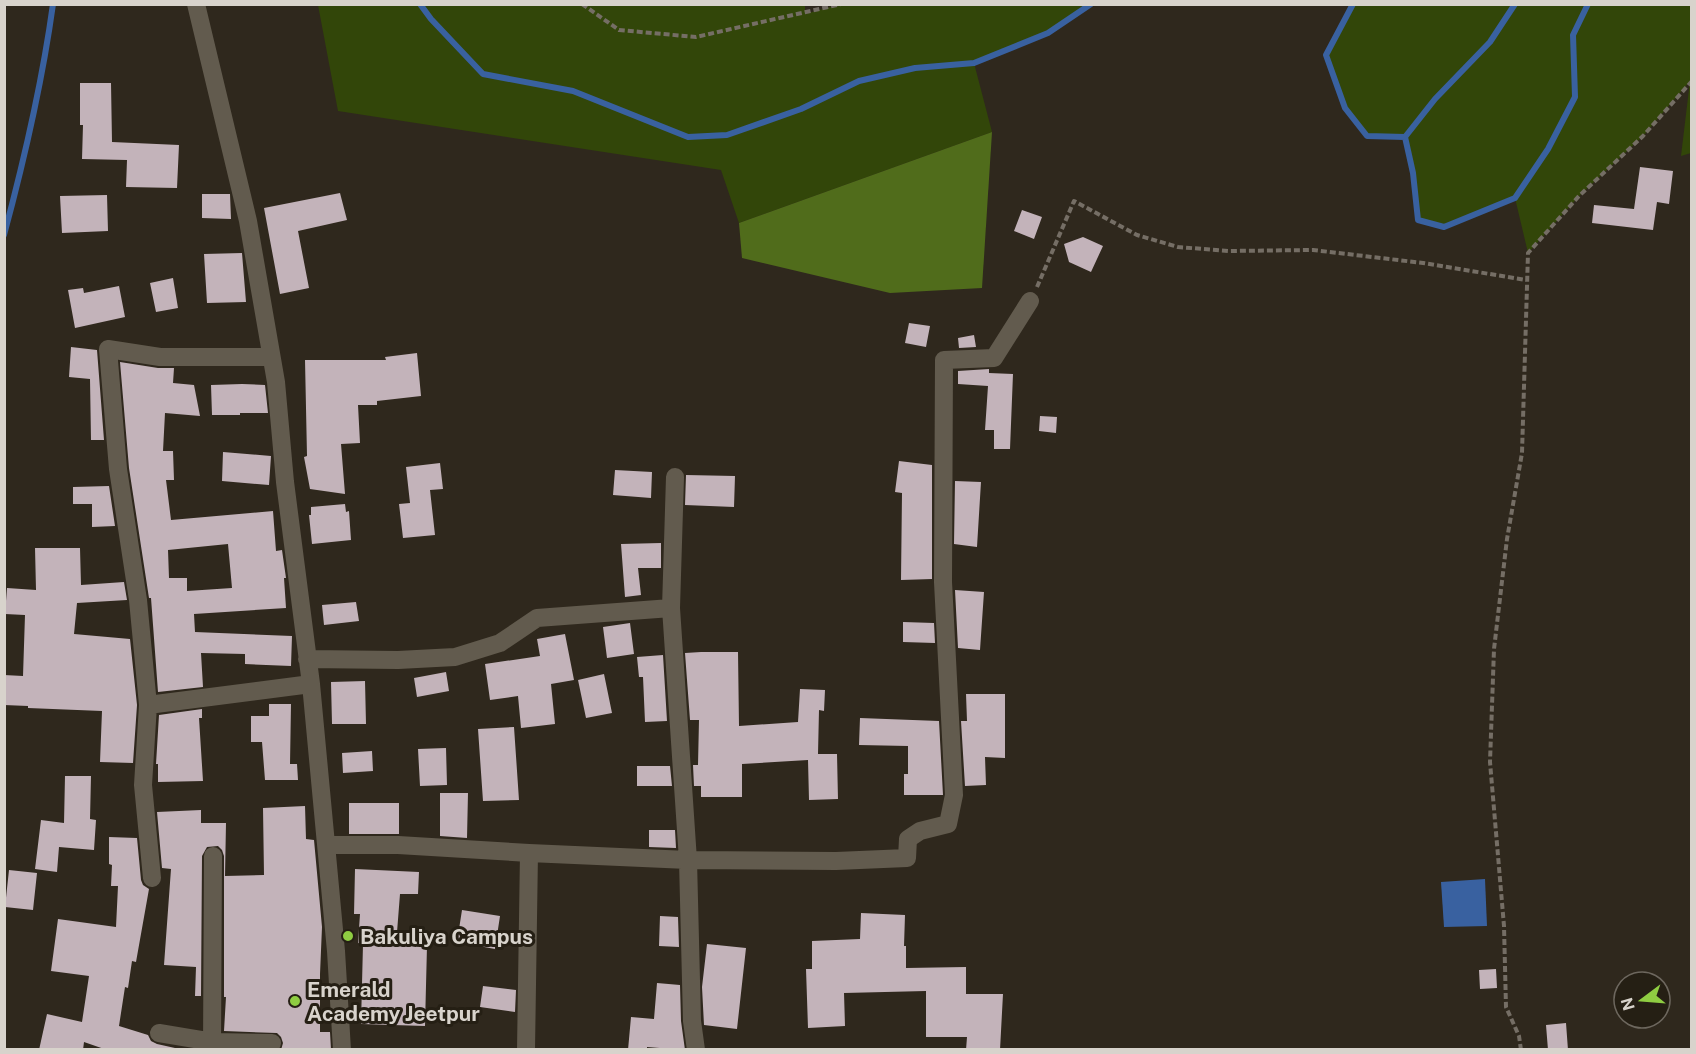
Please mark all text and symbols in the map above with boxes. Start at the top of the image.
place label: Bakuliya Campus [360,924,533,949]
marker: Bakuliya Campus [341,929,355,943]
north arrow [1612,970,1672,1030]
place label: Emerald Academy Jeetpur [307,977,480,1026]
marker: Emerald Academy Jeetpur [288,994,302,1008]
text: N [1617,995,1639,1013]

